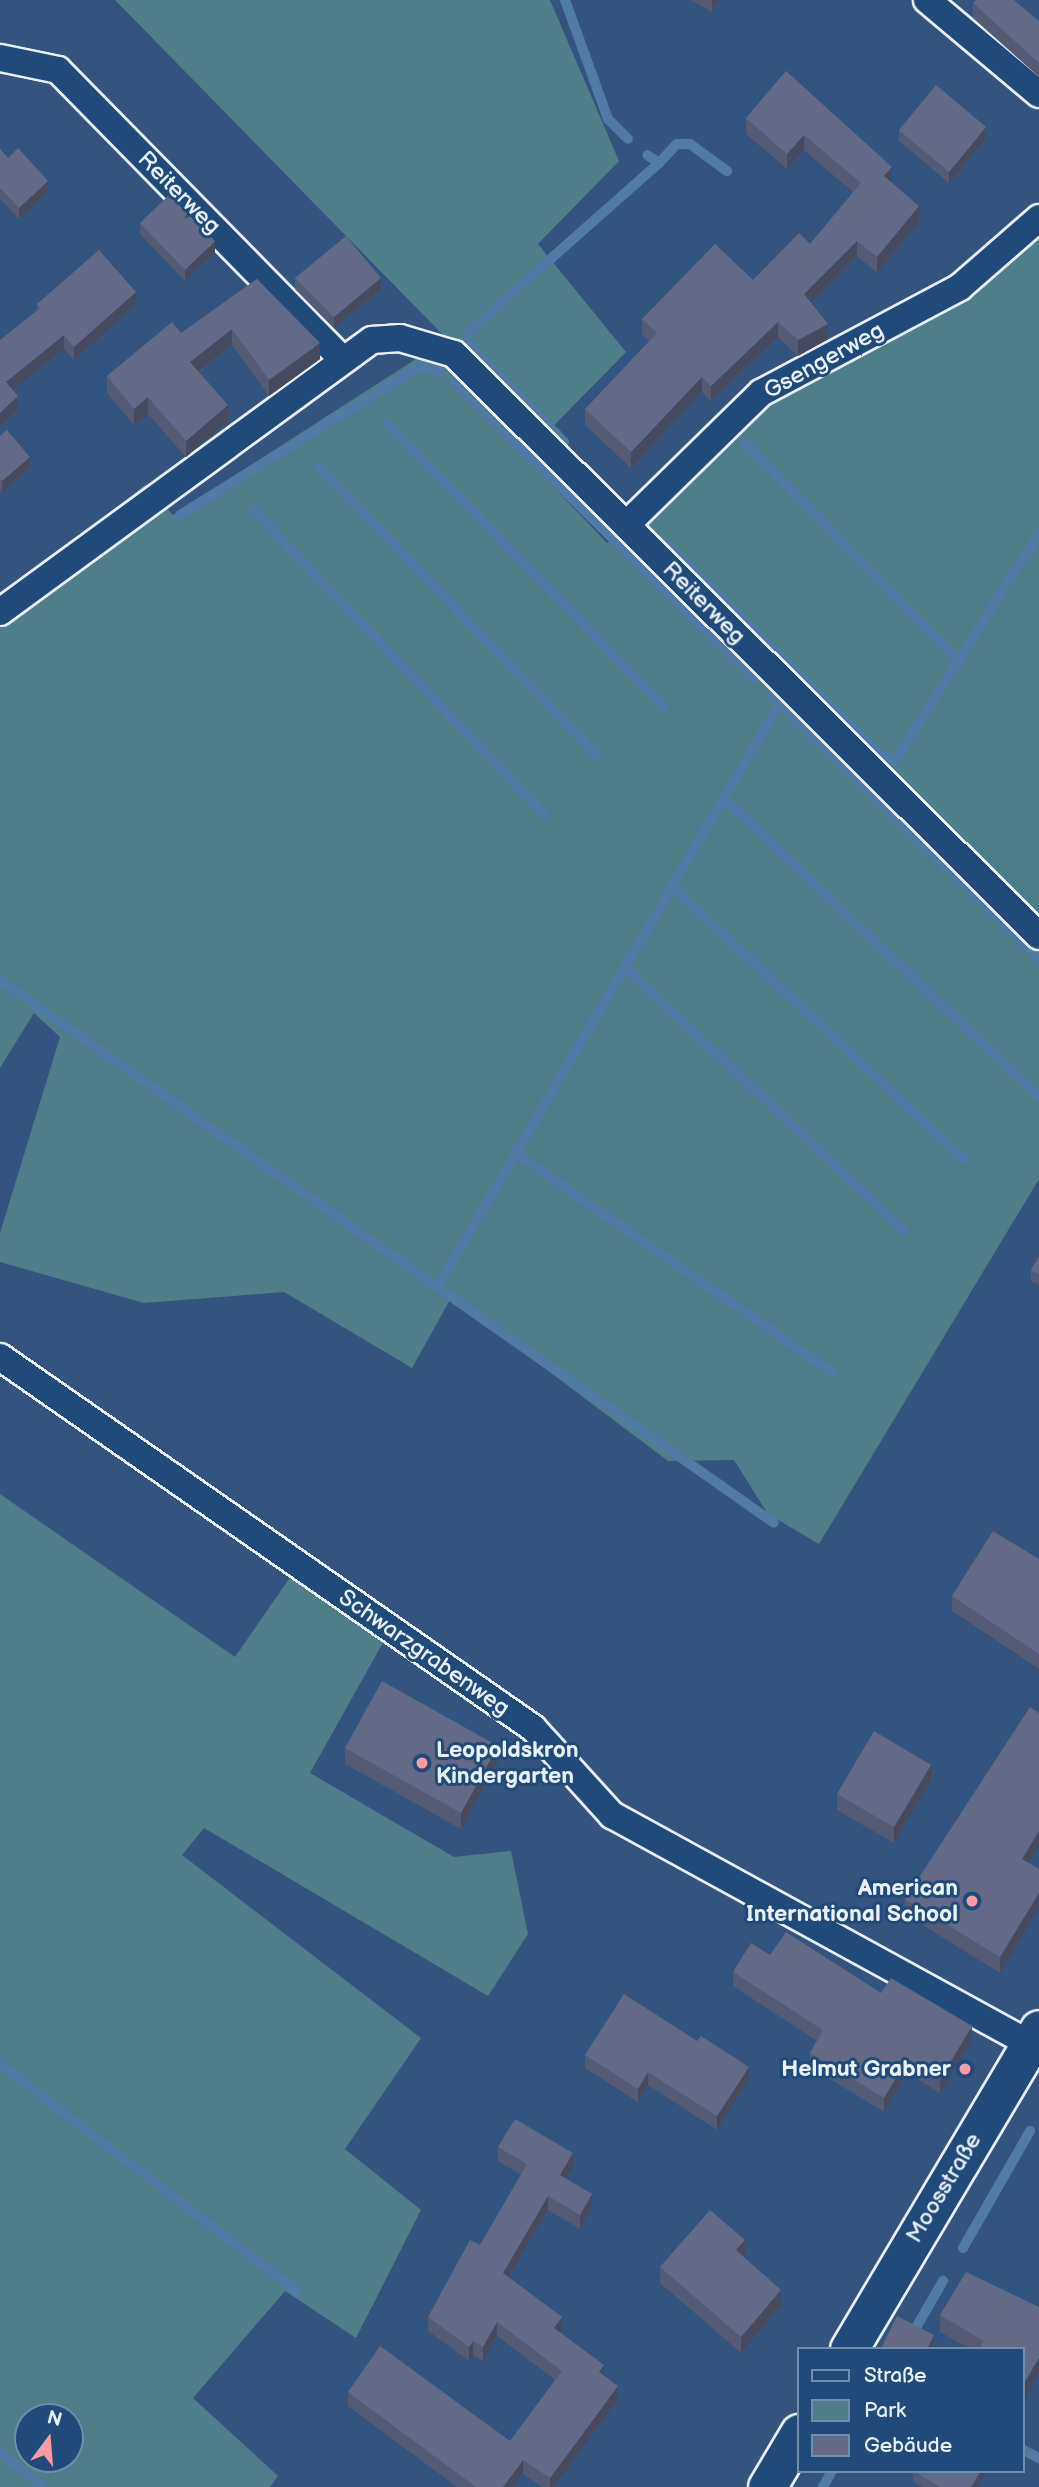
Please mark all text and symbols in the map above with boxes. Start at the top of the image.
street label: Reiterweg [132,146,226,240]
street label: Gsengerweg [759,317,889,405]
street label: Reiterweg [657,556,751,650]
street label: Schwarzgrabenweg [333,1584,515,1722]
place label: Leopoldskron Kindergarten [436,1736,579,1790]
marker: Leopoldskron Kindergarten [414,1755,430,1771]
place label: American International School [746,1874,958,1928]
marker: American International School [964,1893,980,1909]
place label: Helmut Grabner [781,2055,951,2083]
marker: Helmut Grabner [957,2061,973,2077]
street label: Moosstraße [900,2128,988,2248]
legend [797,2347,1025,2473]
text: Straße [864,2363,926,2388]
text: Park [864,2398,906,2423]
north arrow [14,2403,84,2473]
text: N [44,2406,64,2432]
text: Gebäude [864,2433,952,2458]

